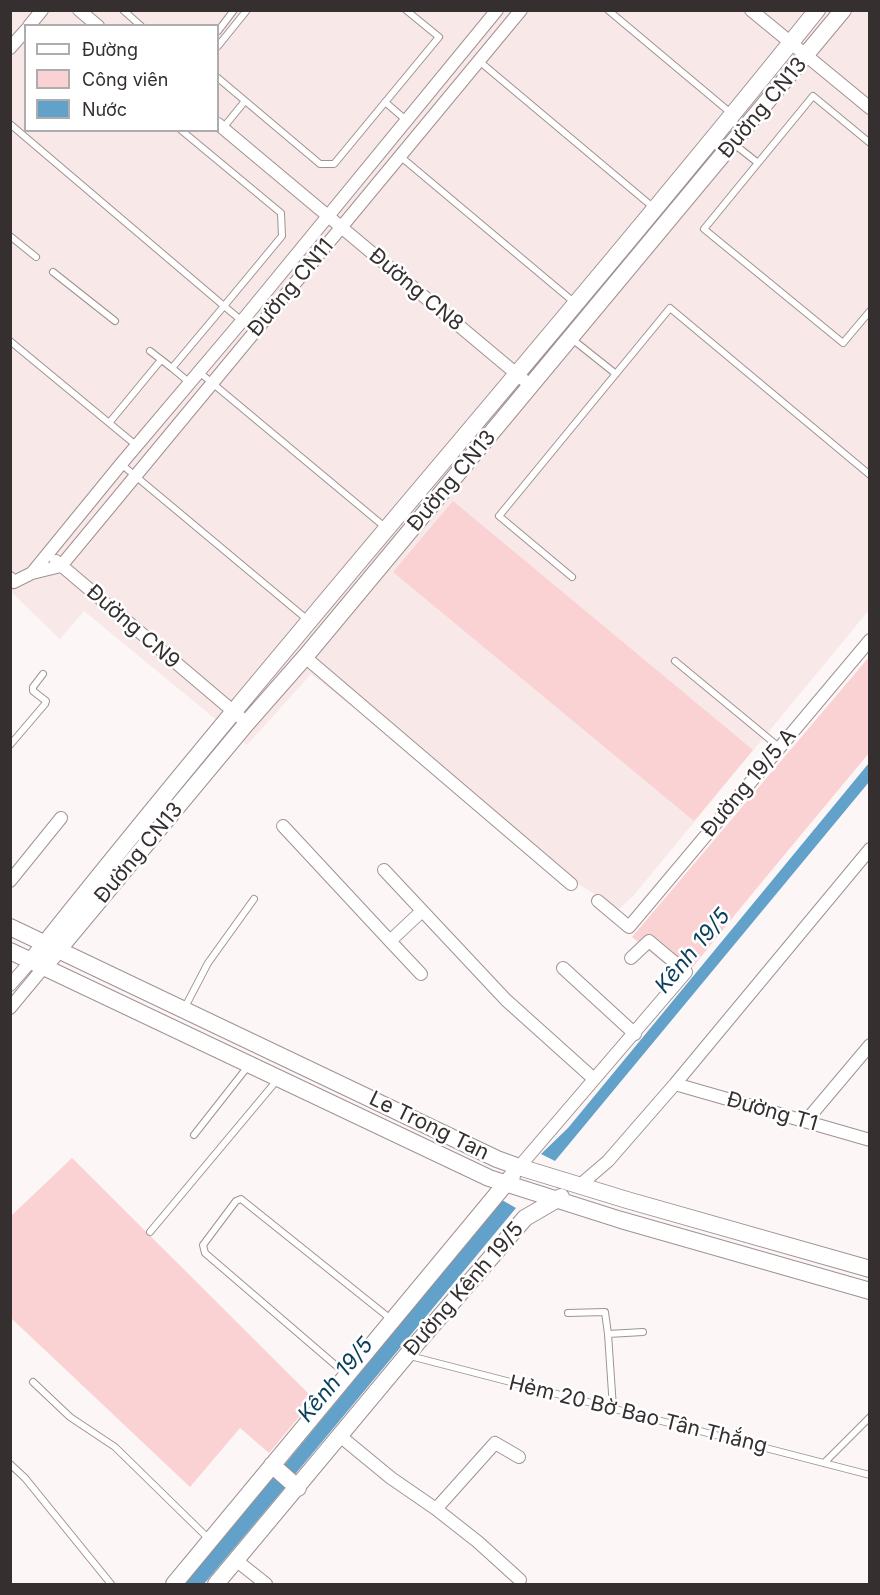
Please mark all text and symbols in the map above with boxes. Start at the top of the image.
legend [24,24,219,132]
text: Đường [82,39,138,60]
street label: Đường CN13 [714,52,812,164]
text: Công viên [82,69,168,90]
text: Nước [82,99,127,120]
street label: Đường CN11 [243,234,339,342]
street label: Đường CN8 [364,243,468,337]
street label: Đường CN13 [403,425,501,537]
street label: Đường CN9 [81,580,185,674]
street label: Đường 19/5 A [696,724,802,842]
street label: Đường CN13 [90,797,188,909]
water label: Kênh 19/5 [650,903,736,999]
street label: Le Trong Tan [365,1086,493,1166]
street label: Đường T1 [724,1087,820,1137]
street label: Đường Kênh 19/5 [399,1217,529,1361]
water label: Kênh 19/5 [293,1332,379,1428]
street label: Hẻm 20 Bờ Bao Tân Thắng [506,1371,770,1459]

